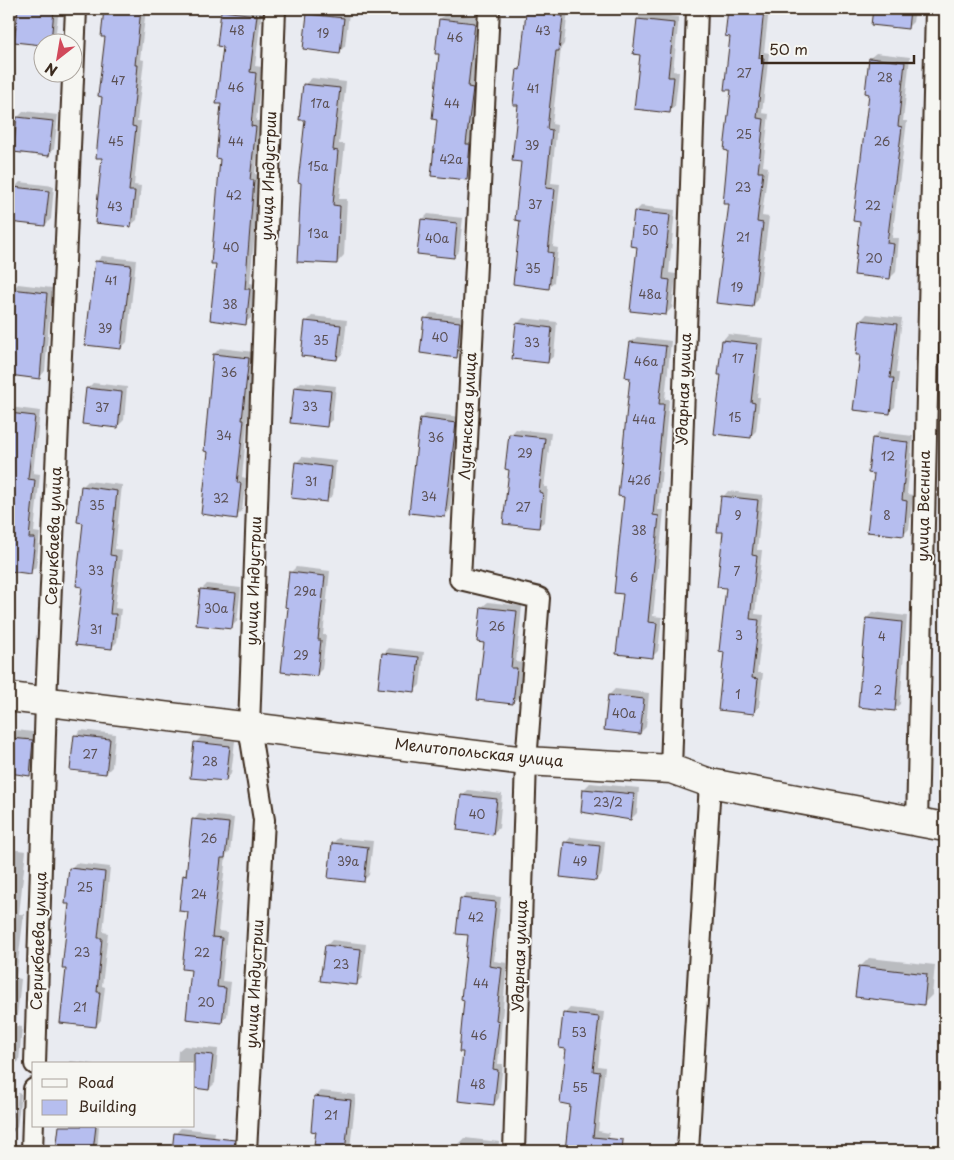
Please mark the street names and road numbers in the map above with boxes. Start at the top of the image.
street label: улица Индустрии [254,111,281,241]
street label: Ударная улица [669,332,696,446]
street label: Луганская улица [452,351,481,480]
street label: улица Веснина [910,449,935,562]
street label: Серикбаева улица [39,466,66,606]
street label: улица Индустрии [239,516,266,646]
street label: Мелитопольская улица [394,731,565,772]
street label: Серикбаева улица [24,871,51,1011]
street label: Ударная улица [505,899,532,1013]
street label: улица Индустрии [239,919,268,1049]

